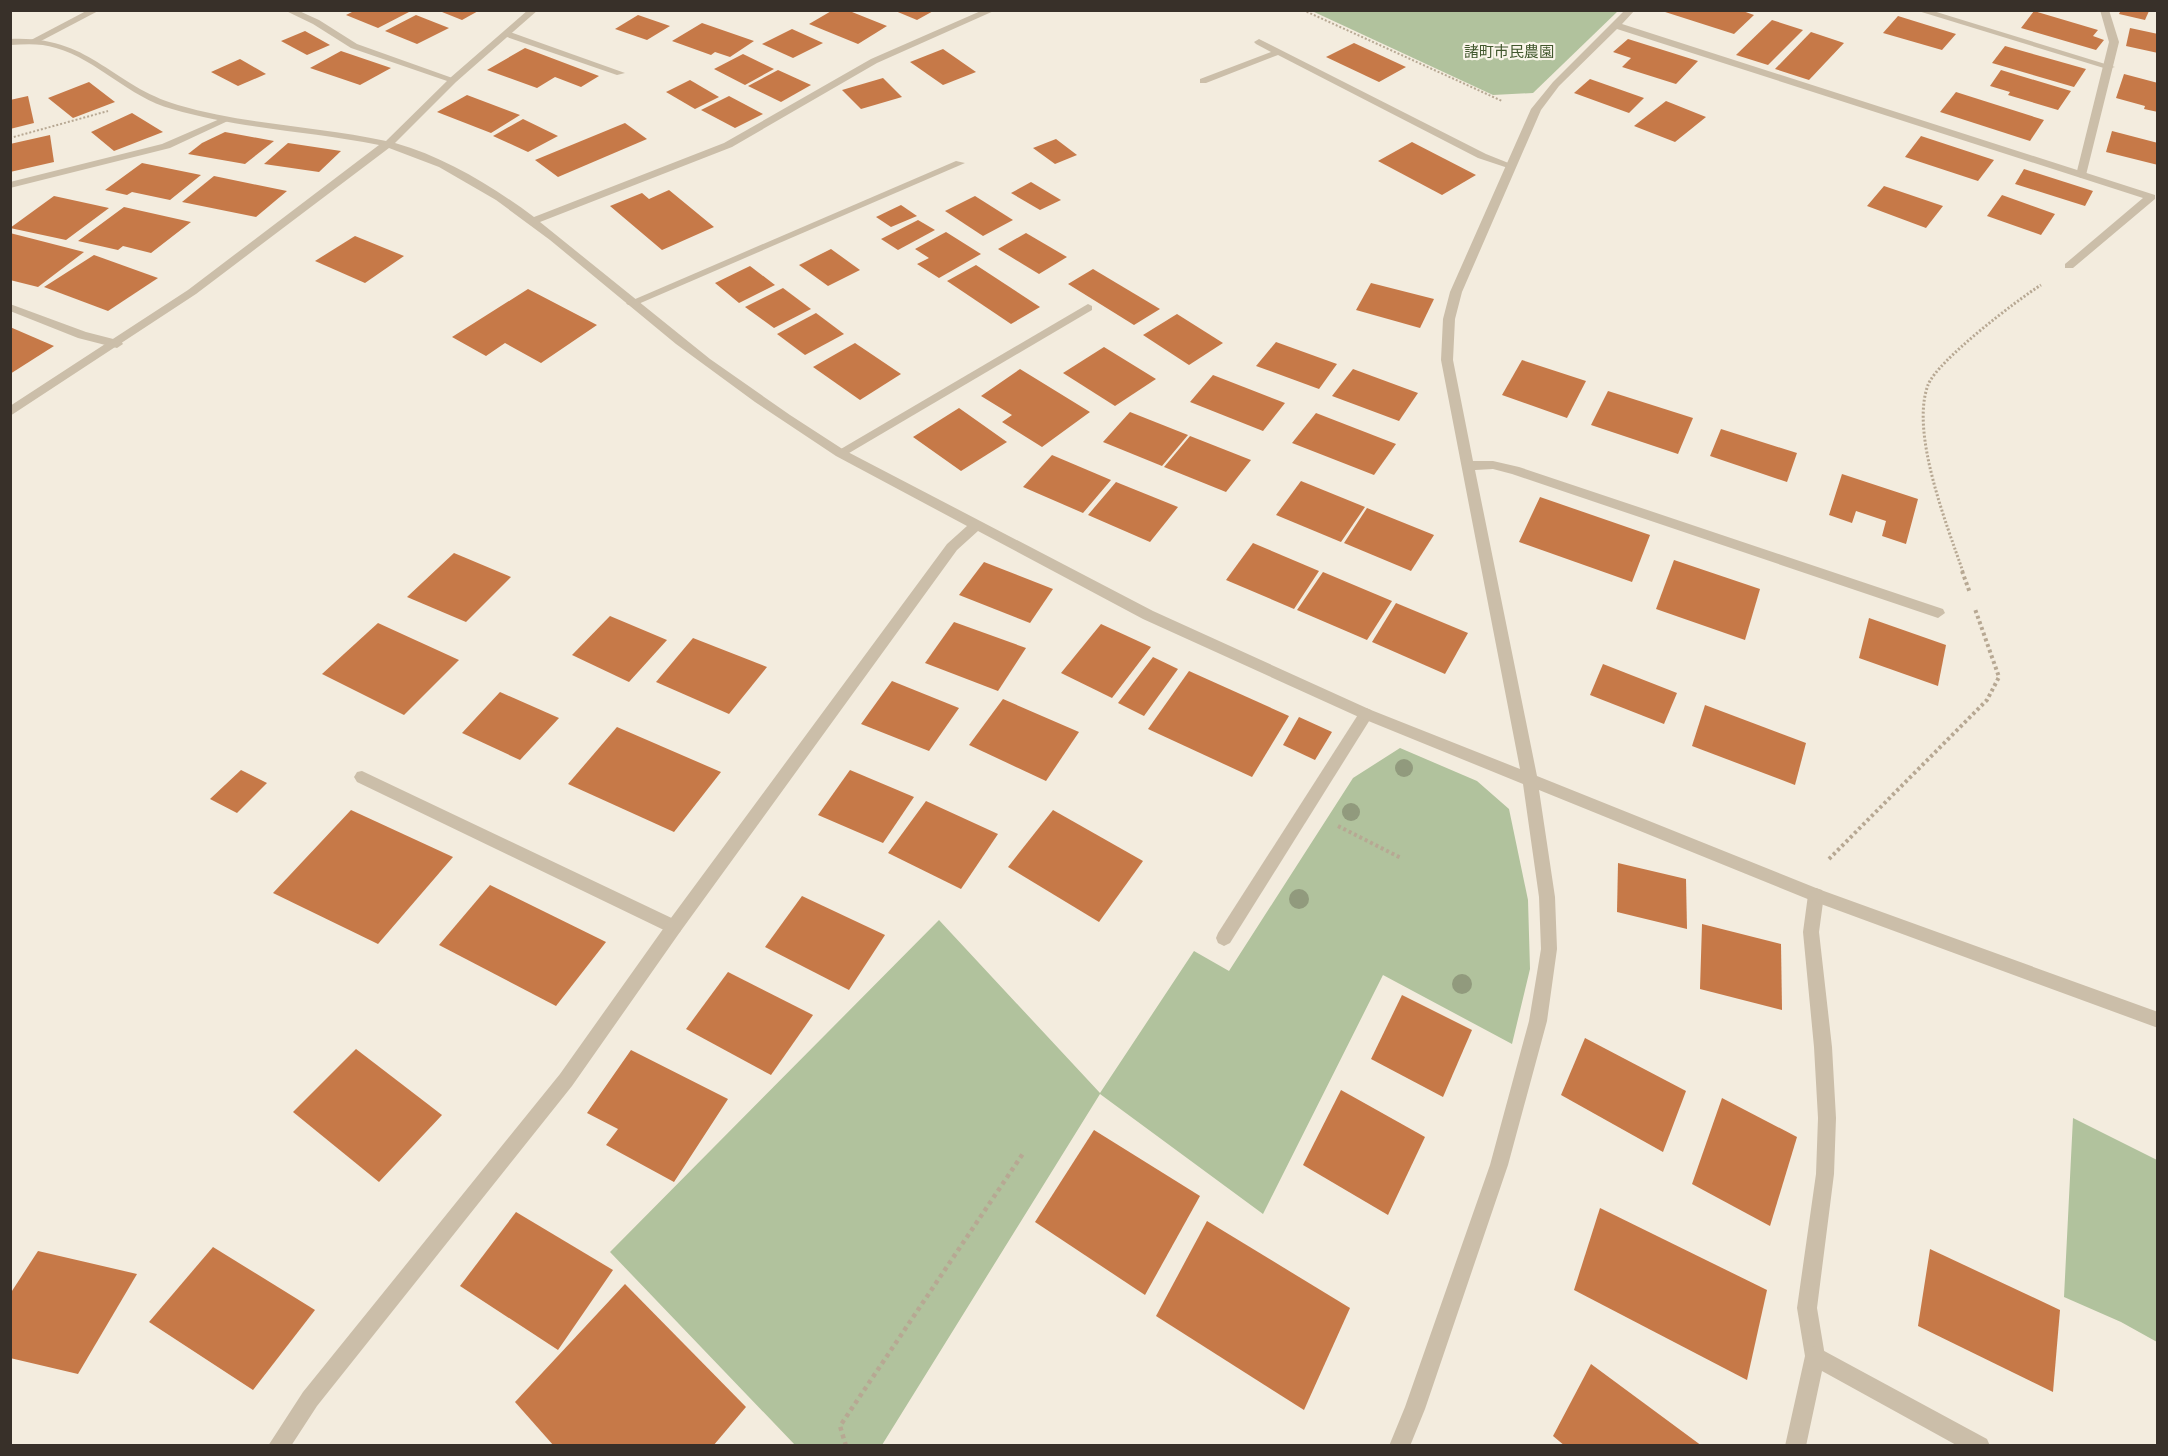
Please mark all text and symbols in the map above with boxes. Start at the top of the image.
park label: 諸町市民農園 [1464,42,1554,63]

